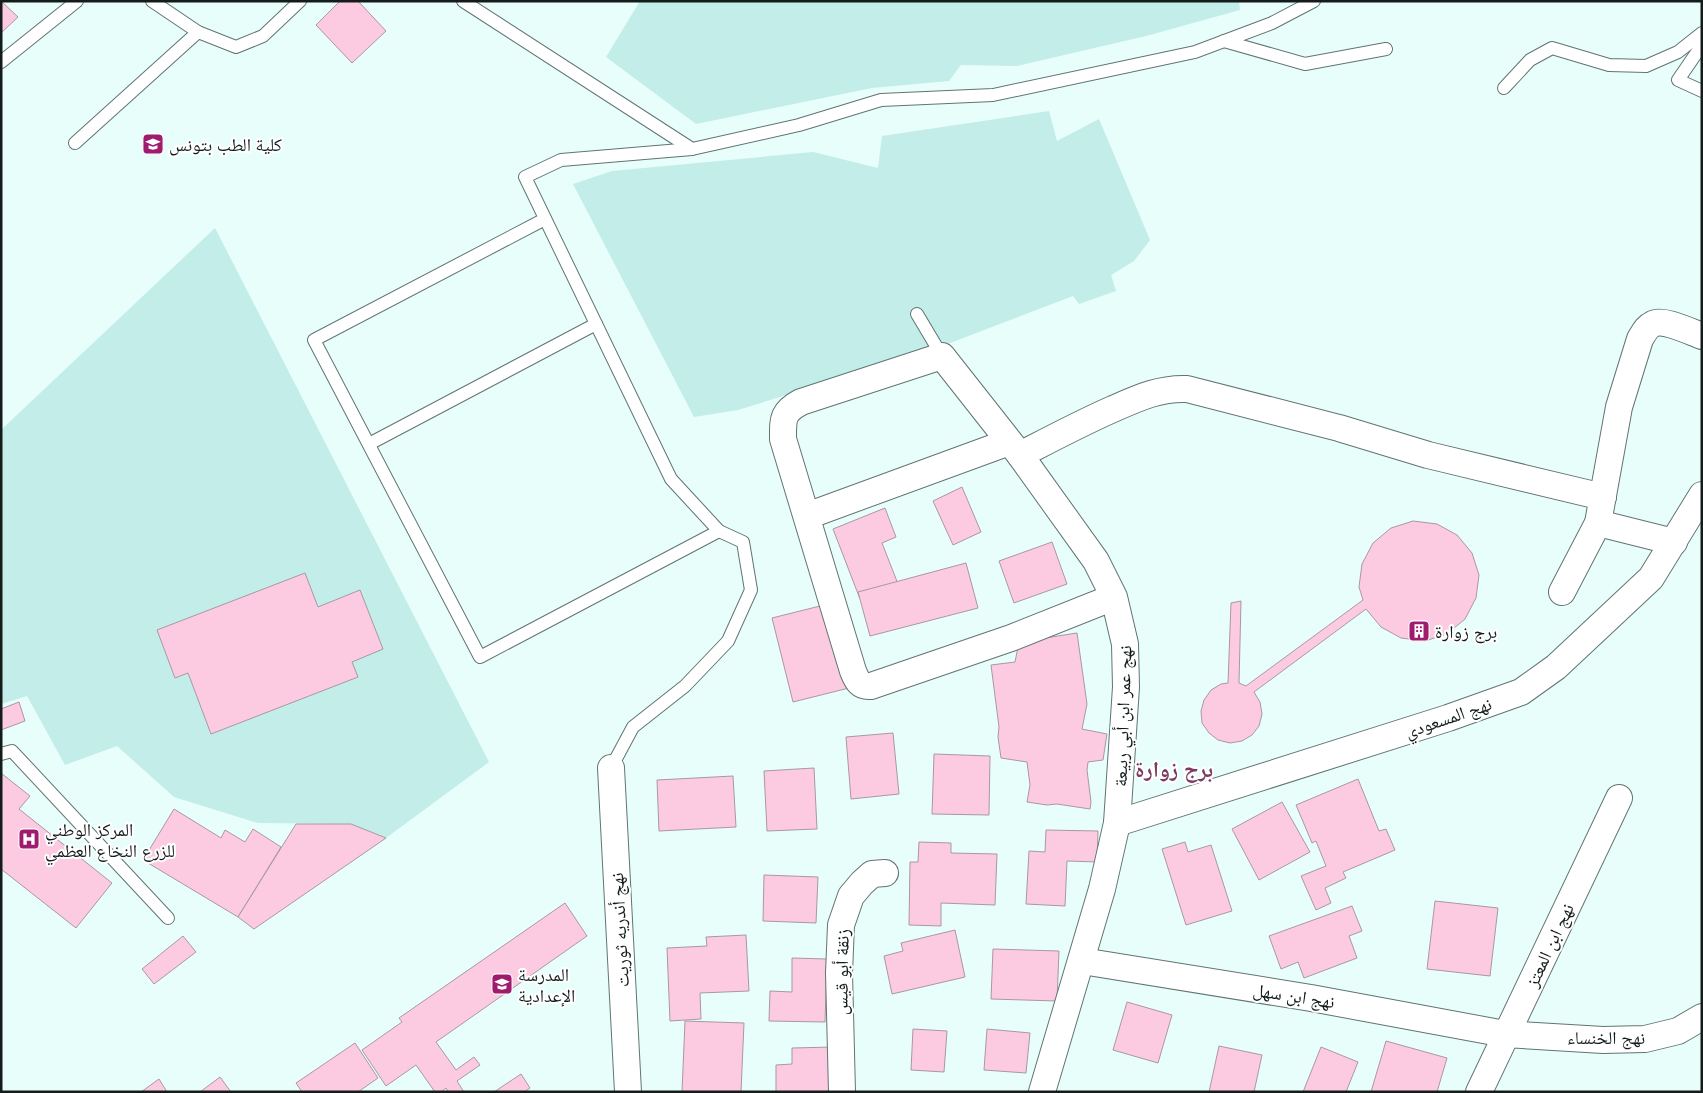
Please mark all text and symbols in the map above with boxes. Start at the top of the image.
school or university icon: كلية الطب بتونس [141,132,165,156]
place label: كلية الطب بتونس [169,132,283,156]
building icon: برج زوارة [1407,619,1431,643]
place label: برج زوارة [1435,619,1497,644]
street label: نهج عمر ابن أبي ربيعة [1108,645,1140,787]
street label: نهج المسعودي [1401,691,1496,746]
district label: برج زوارة [1135,753,1213,783]
place label: المركز الوطني للزرع النخاع العظمي [45,817,175,866]
hospital icon: المركز الوطني للزرع النخاع العظمي [17,827,41,851]
street label: نهج أندريه ثوريت [604,872,635,988]
street label: نهج ابن المعتز [1519,899,1580,992]
street label: زنقة أبو قيس [828,929,854,1015]
place label: المدرسة الإعدادية [518,962,575,1007]
school or university icon: المدرسة الإعدادية [490,972,514,996]
street label: نهج ابن سهل [1251,977,1337,1014]
street label: نهج الخنساء [1567,1025,1645,1050]

